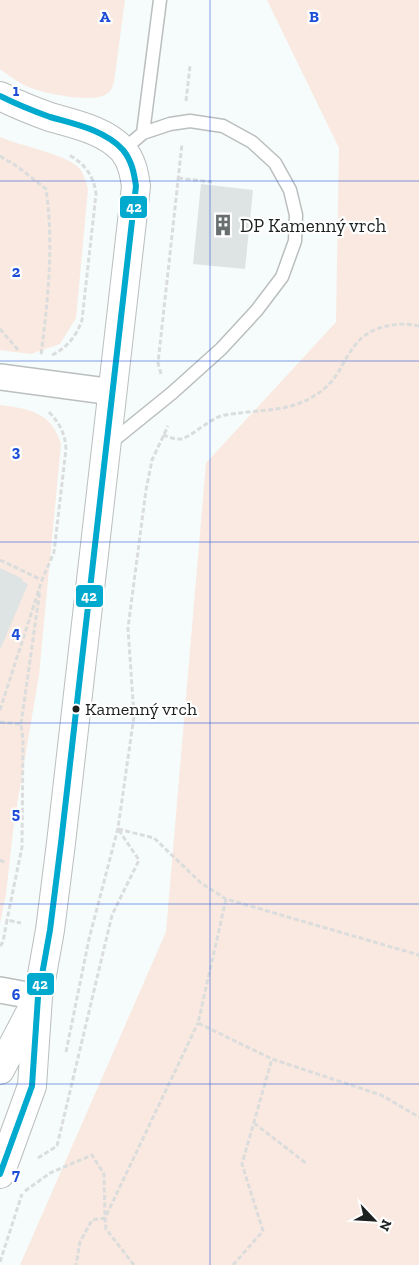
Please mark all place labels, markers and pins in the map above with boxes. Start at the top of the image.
building icon: DP Kamenný vrch [210,212,236,238]
place label: DP Kamenný vrch [240,214,387,237]
place label: Kamenný vrch [85,698,197,720]
marker: Kamenný vrch [71,704,81,714]

